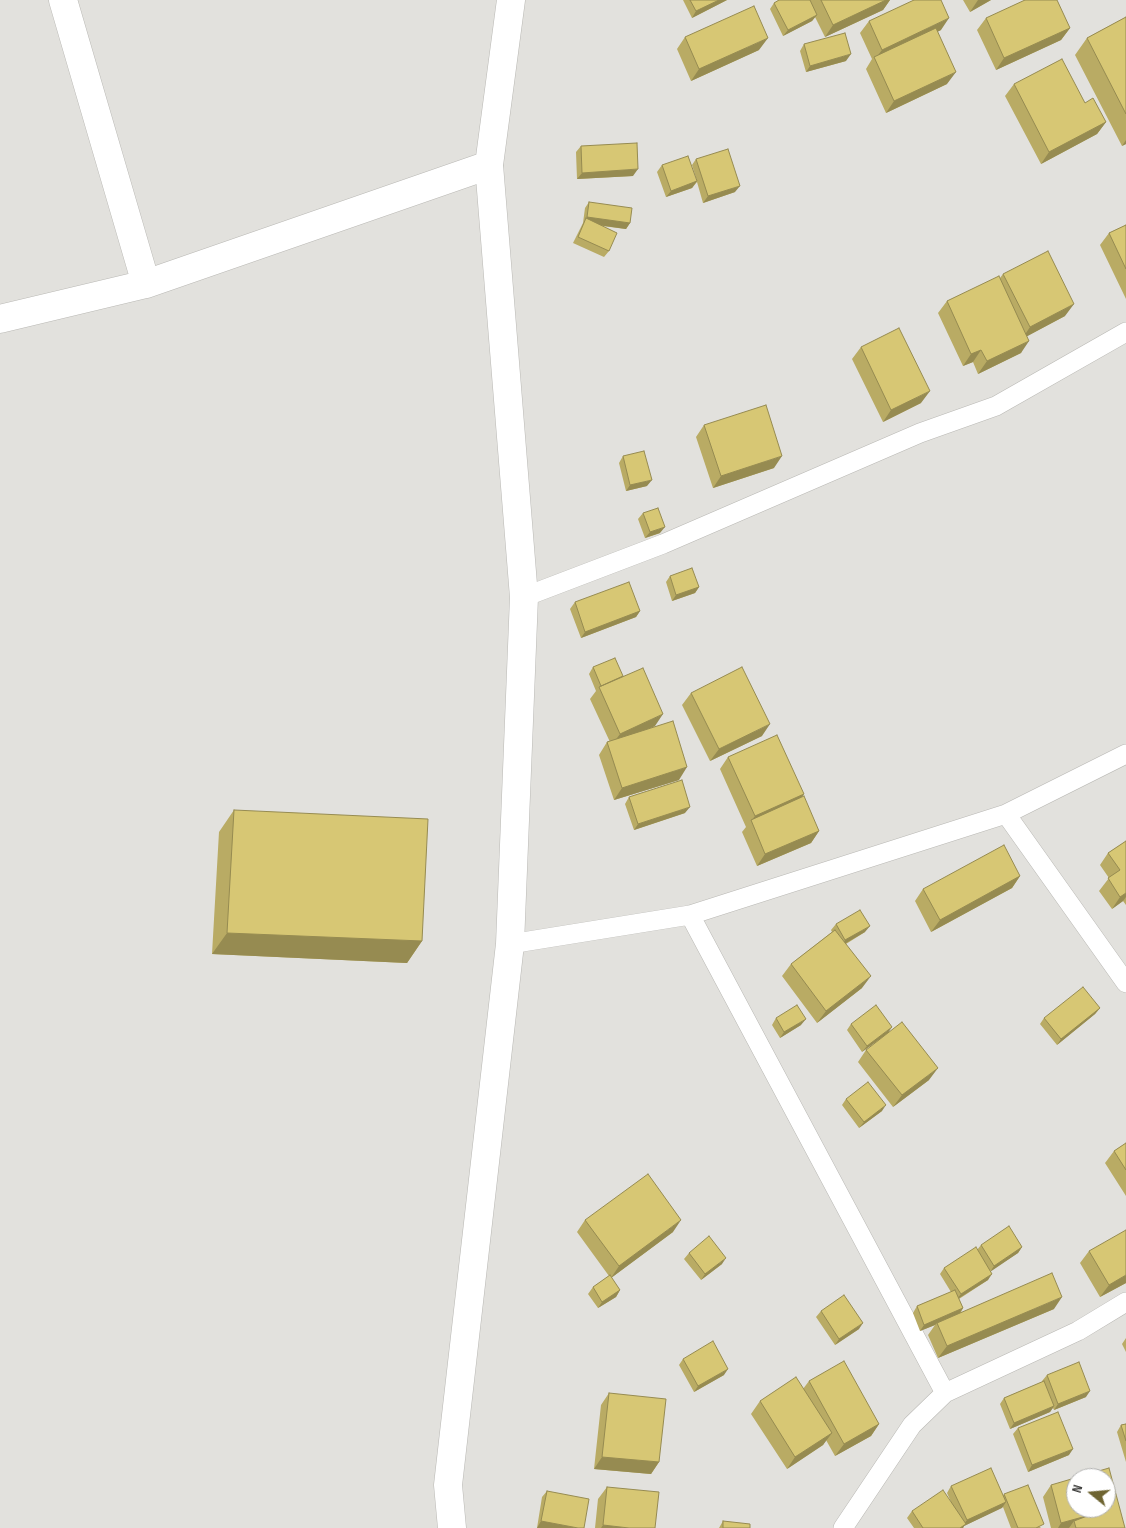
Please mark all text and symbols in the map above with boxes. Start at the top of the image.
north arrow [1066,1468,1116,1518]
text: N [1068,1483,1086,1495]

